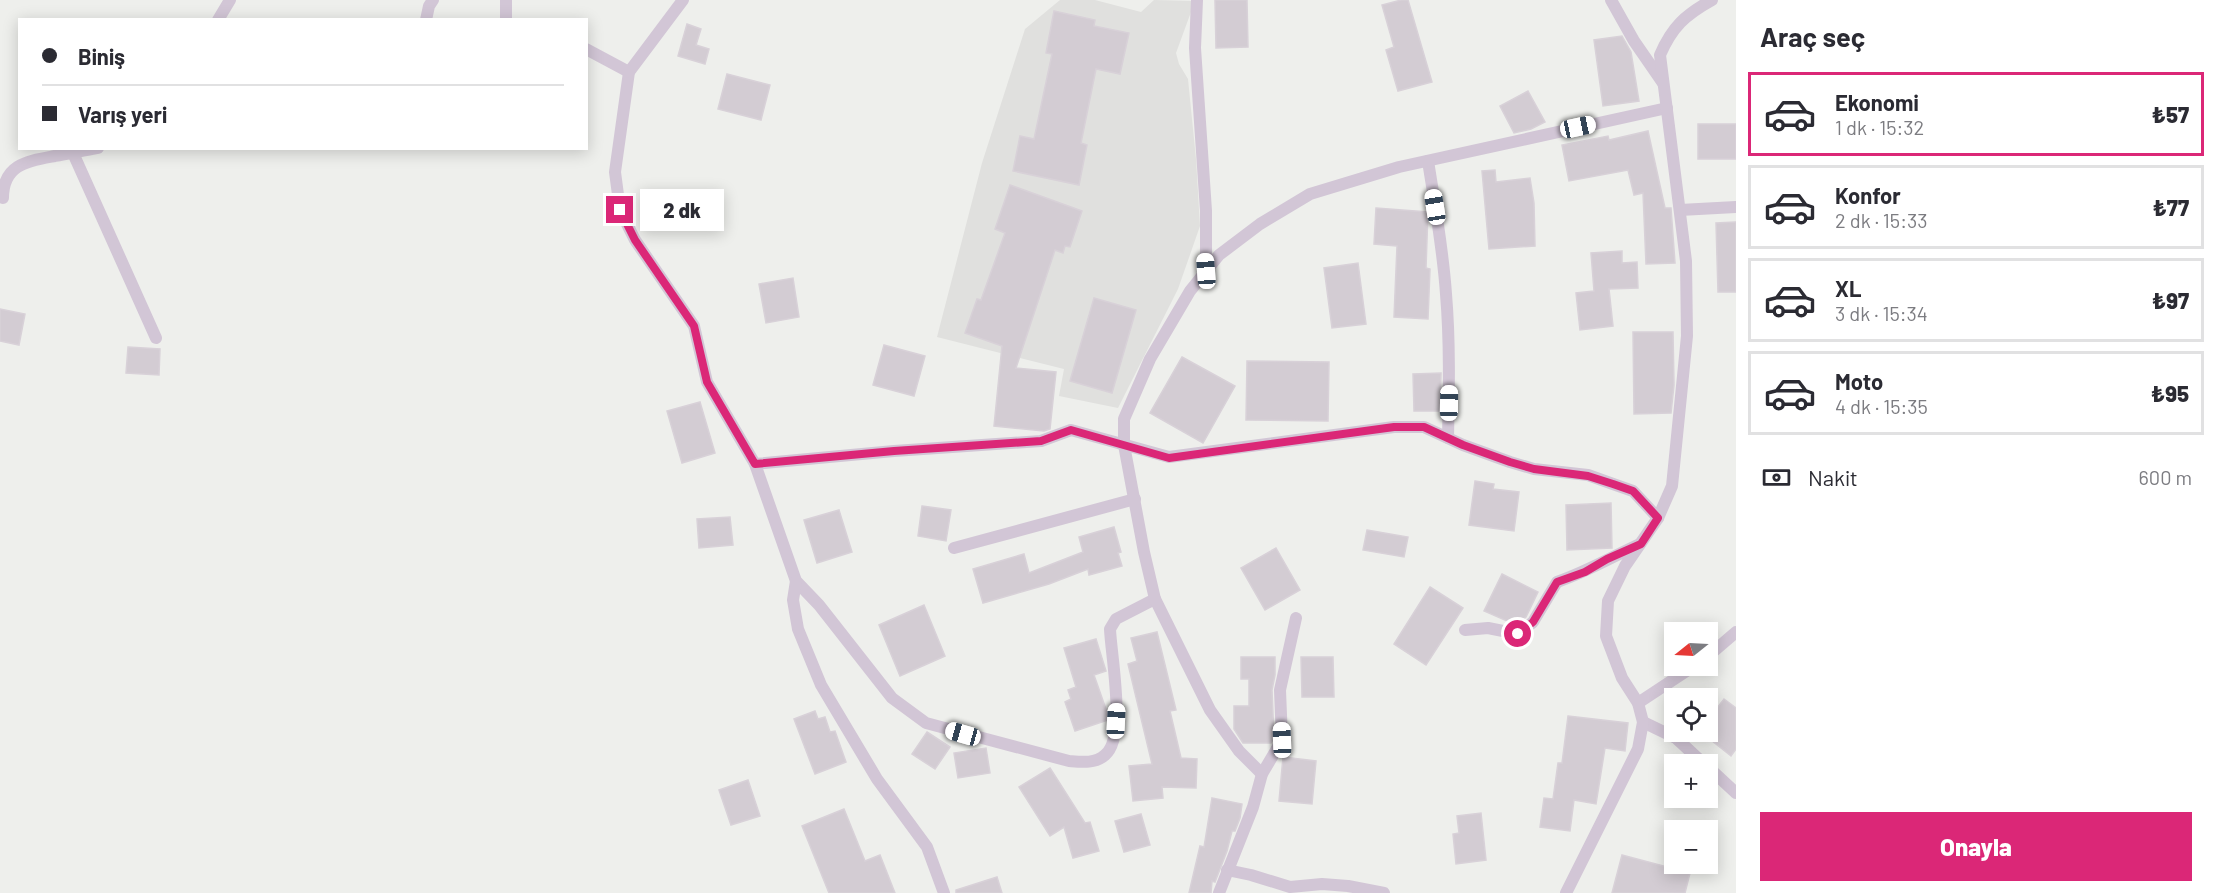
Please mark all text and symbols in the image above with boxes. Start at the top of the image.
text: Araç seç [1760,20,1865,52]
text: Biniş [78,43,125,69]
icon: car [1763,87,1817,141]
text: Ekonomi [1835,89,1919,115]
text: Varış yeri [78,101,167,127]
text: ₺57 [2152,101,2189,127]
car [1559,114,1597,140]
text: 1 dk · 15:32 [1835,115,1924,139]
icon: car [1763,180,1817,234]
text: Konfor [1835,182,1901,208]
car [1423,188,1447,226]
callout: 2 dk [641,189,725,231]
text: ₺77 [2152,194,2189,220]
route end [606,196,633,223]
text: 2 dk [663,198,701,222]
text: 2 dk · 15:33 [1835,208,1928,232]
car [1196,252,1216,290]
icon: car [1763,273,1817,327]
text: XL [1835,275,1861,301]
text: ₺97 [2152,287,2189,313]
text: 3 dk · 15:34 [1835,301,1928,325]
icon: car [1763,366,1817,420]
text: Moto [1835,368,1883,394]
text: ₺95 [2151,380,2189,406]
car [1440,385,1458,421]
text: 4 dk · 15:35 [1835,394,1928,418]
icon: cash [1760,461,1793,494]
text: Nakit [1808,464,1858,490]
text: 600 m [2139,465,2192,489]
route start [1504,620,1531,647]
north arrow [1664,622,1718,676]
map controls [1664,622,1718,874]
button: locate [1664,688,1718,742]
car [1106,703,1126,739]
car [943,720,983,748]
car [1272,722,1292,758]
button: + [1664,754,1718,808]
button: Onayla [1760,812,2192,881]
button: − [1664,820,1718,874]

